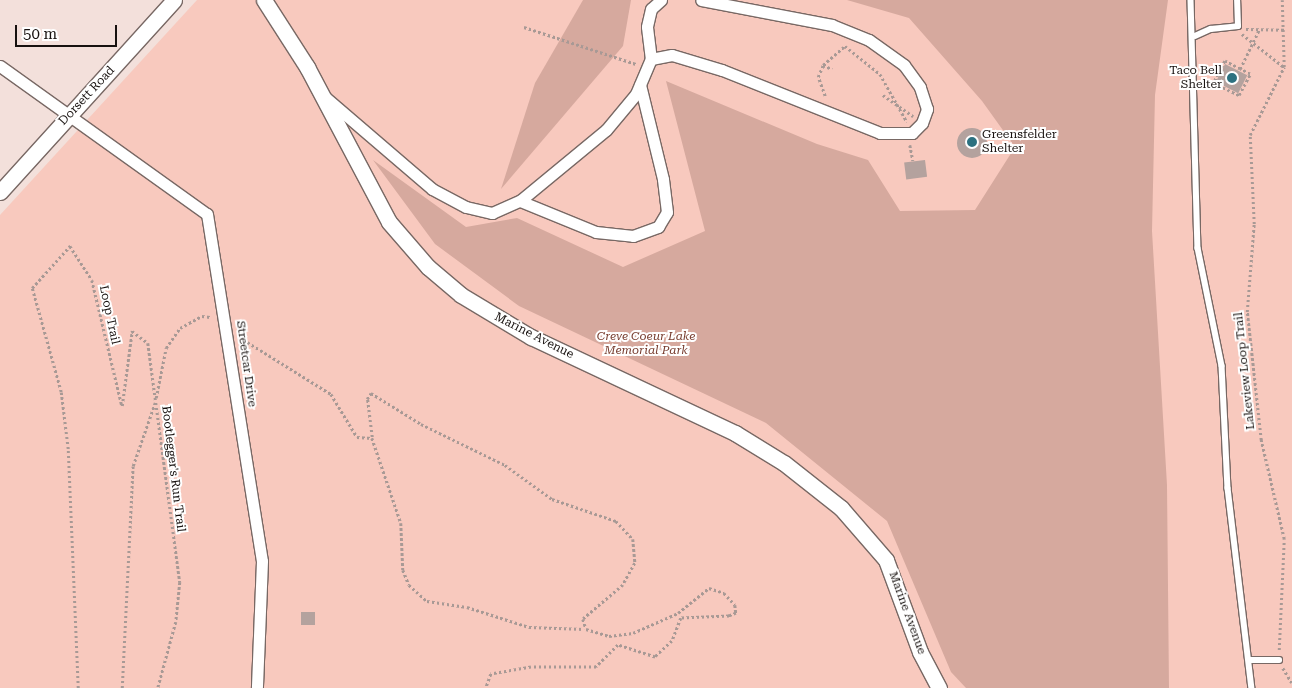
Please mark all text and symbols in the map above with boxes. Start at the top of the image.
scale bar [18,15,120,47]
text: 50 m [23,25,57,43]
street label: Dorsett Road [56,63,118,129]
place label: Taco Bell Shelter [1169,64,1222,92]
marker: Taco Bell Shelter [1226,72,1238,84]
place label: Greensfelder Shelter [982,128,1057,156]
marker: Greensfelder Shelter [966,136,978,148]
street label: Loop Trail [96,284,122,346]
street label: Marine Avenue [492,310,576,362]
street label: Lakeview Loop Trail [1232,312,1258,430]
street label: Streetcar Drive [233,320,259,408]
park label: Creve Coeur Lake Memorial Park [597,330,695,358]
street label: Bootlegger's Run Trail [158,405,188,533]
street label: Marine Avenue [885,570,929,656]

